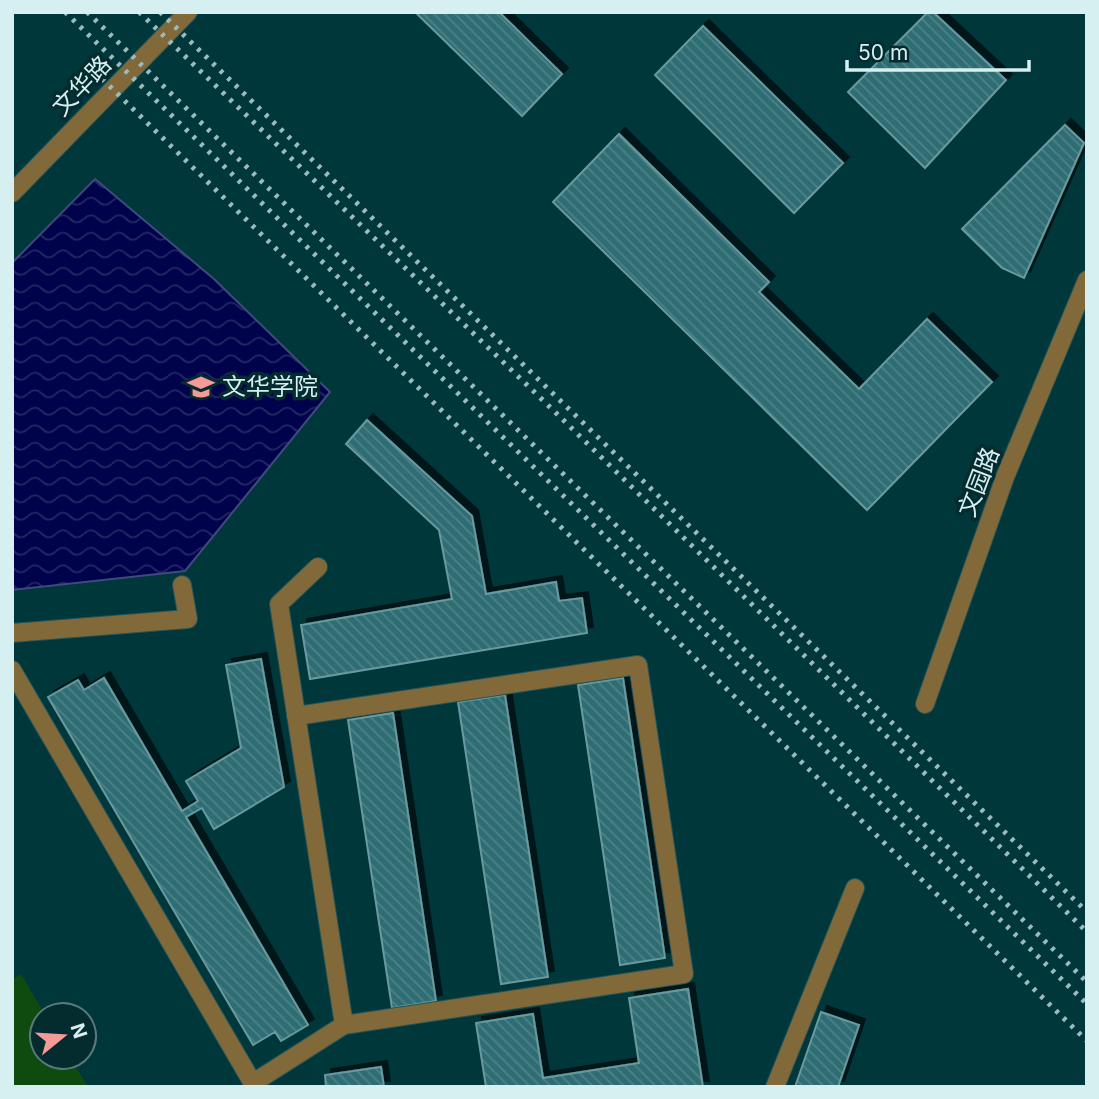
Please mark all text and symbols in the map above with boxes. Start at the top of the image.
scale bar [847,28,1029,72]
text: 50 m [858,40,908,65]
street label: 文华路 [46,50,117,122]
school or university icon: 文华学院 [186,372,216,402]
place label: 文华学院 [222,372,318,401]
street label: 文园路 [952,443,1005,521]
north arrow [28,1001,98,1071]
text: N [66,1020,92,1041]

